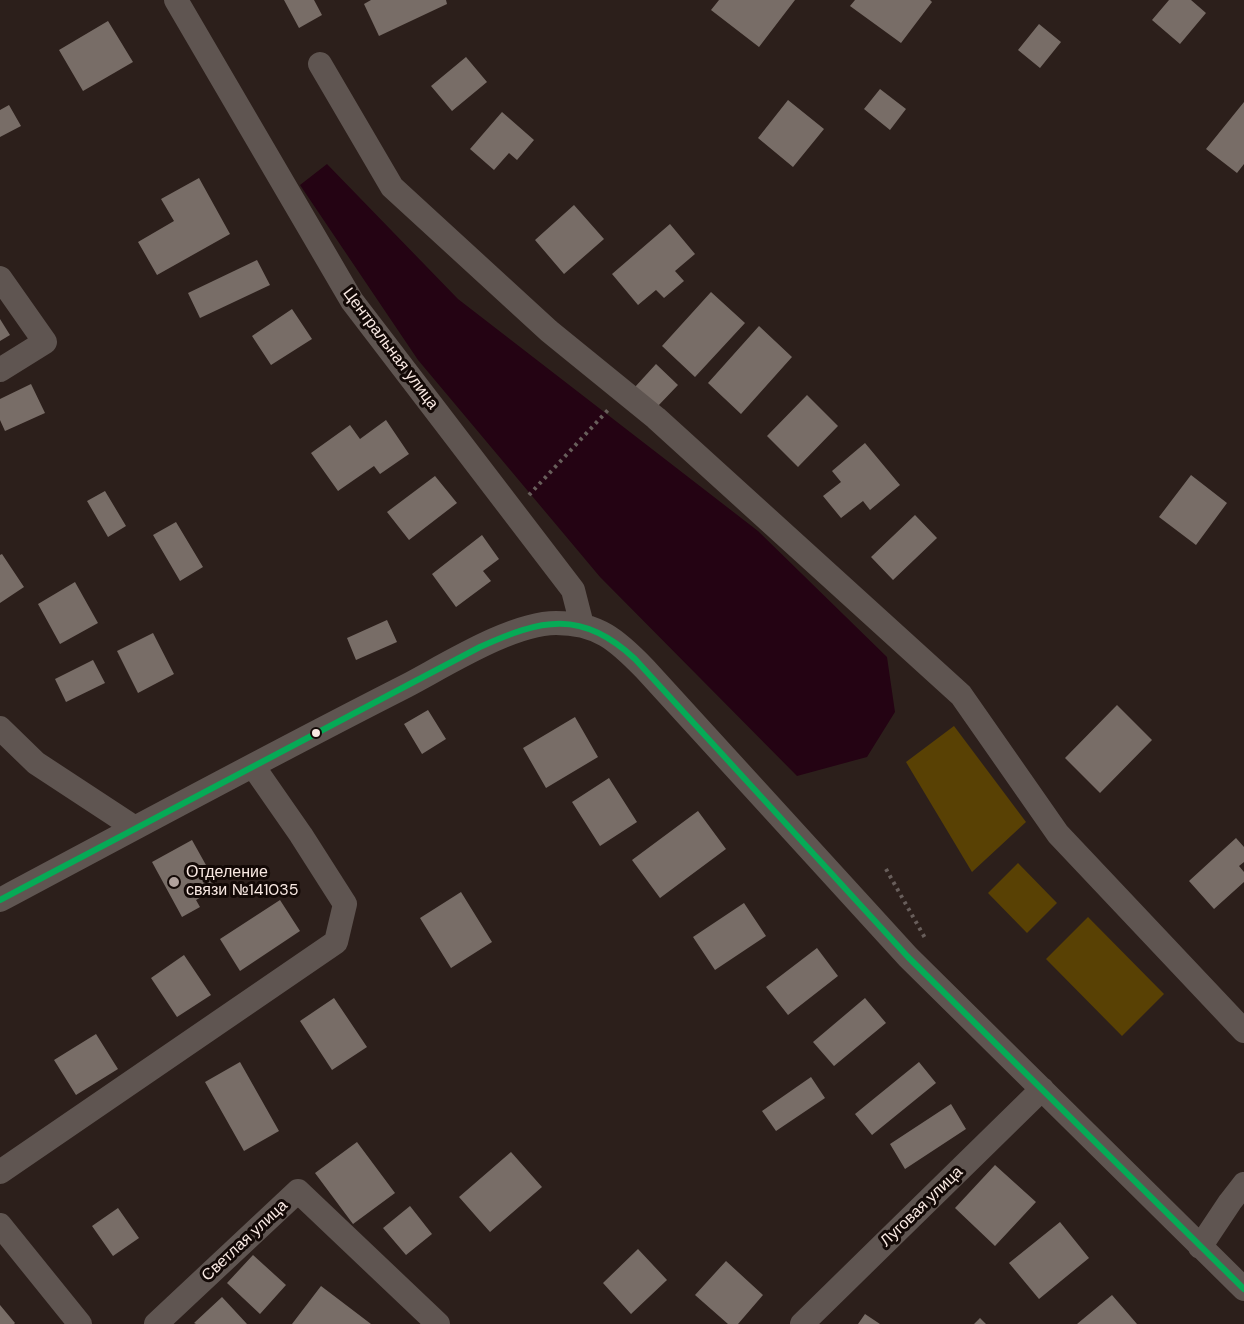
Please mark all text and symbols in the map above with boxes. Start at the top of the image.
street label: Центральная улица [338,285,442,413]
unlabelled marker [310,727,322,739]
place label: Отделение связи №141035 [186,863,299,901]
marker: Отделение связи №141035 [167,875,181,889]
street label: Луговая улица [877,1163,967,1251]
street label: Светлая улица [198,1196,292,1286]

